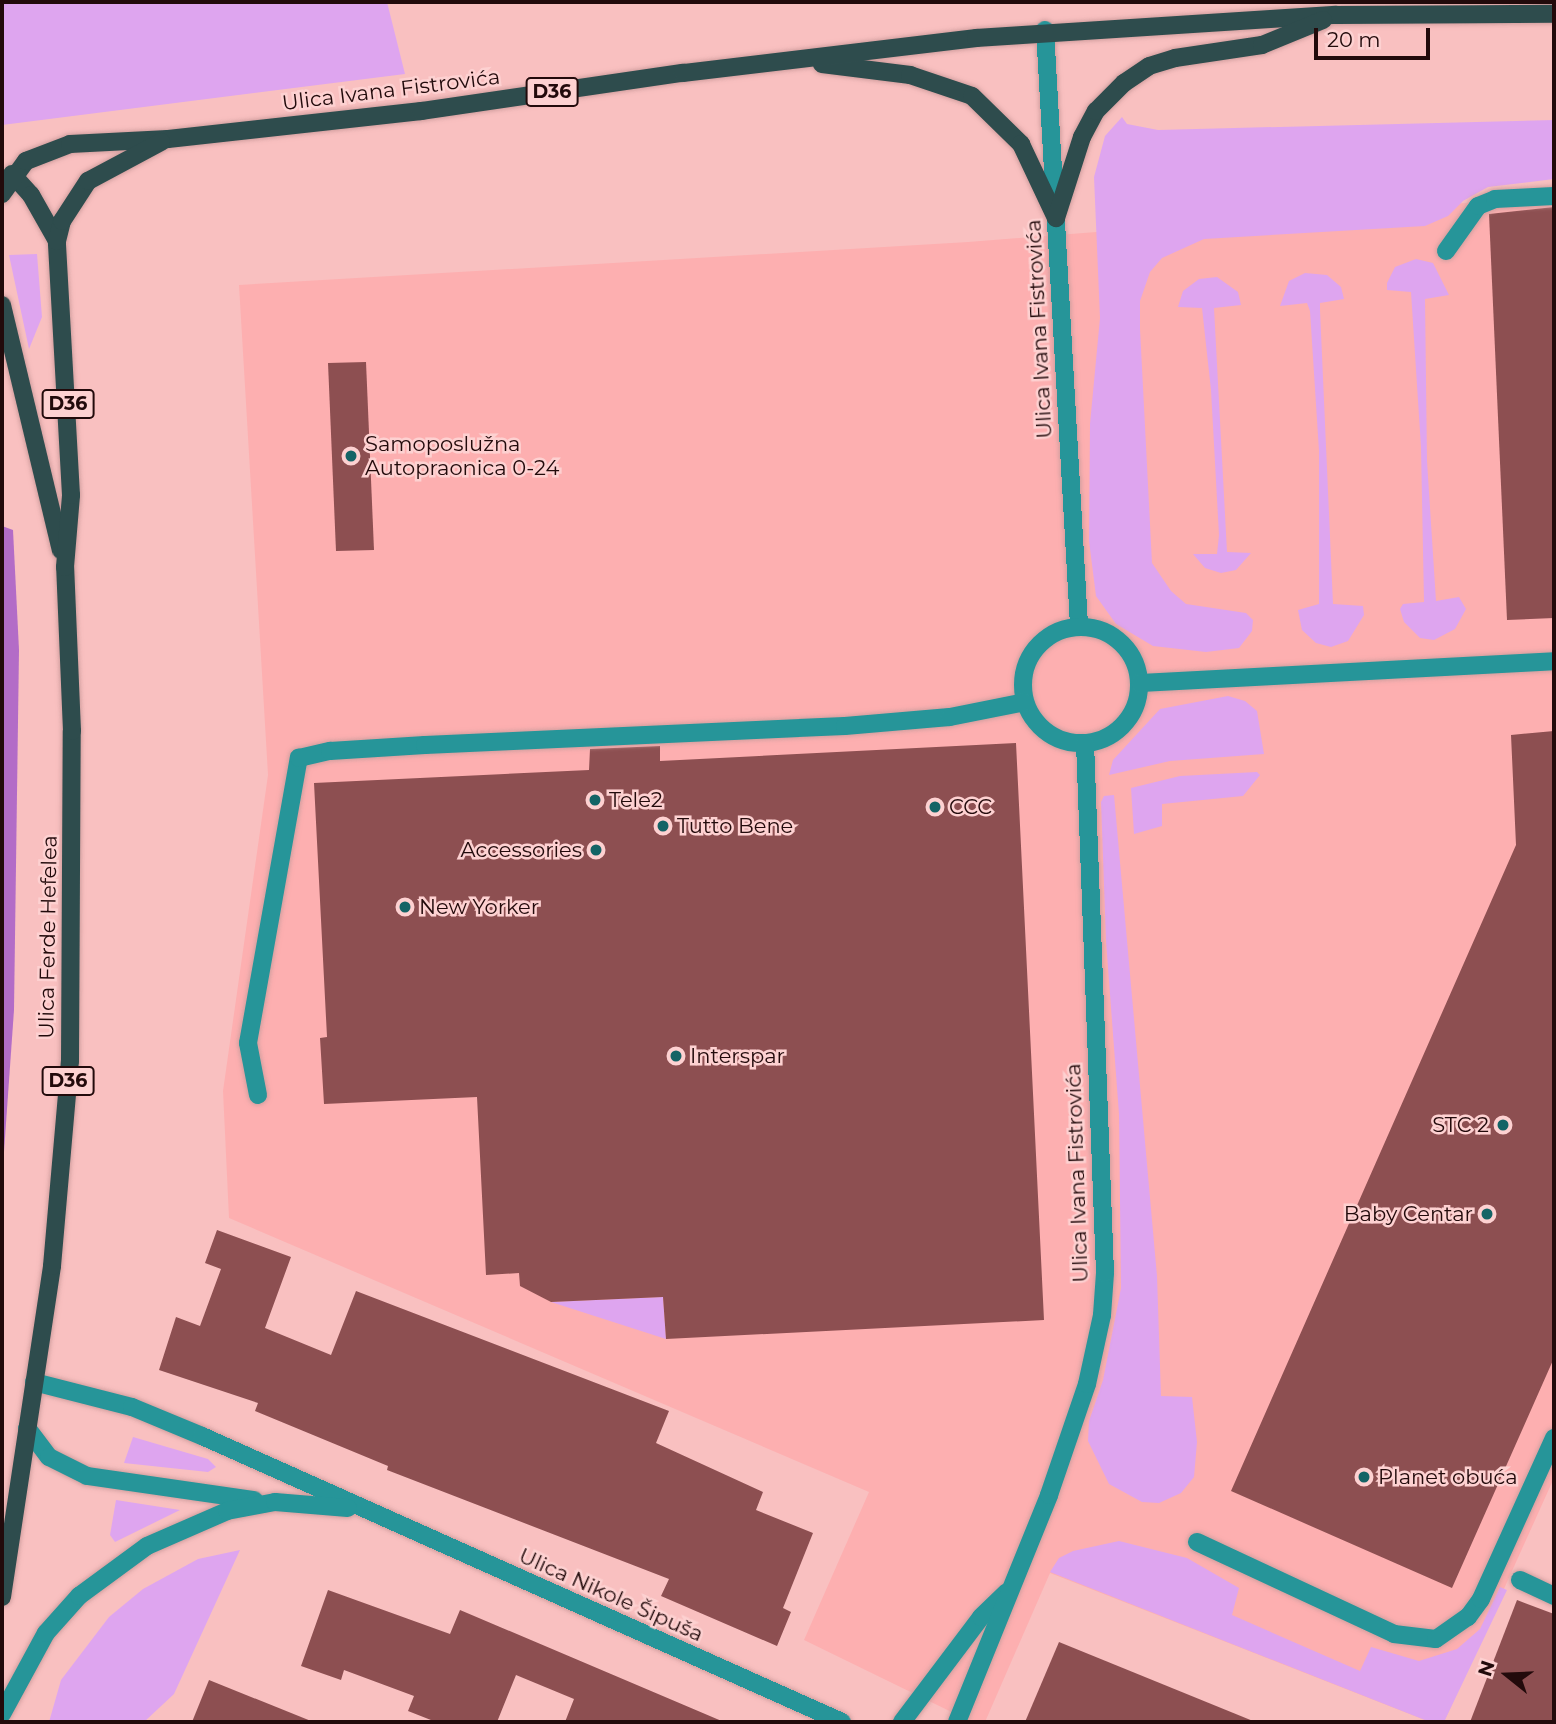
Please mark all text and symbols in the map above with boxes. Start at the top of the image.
scale bar [1318,14,1434,58]
text: 20 m [1327,27,1381,52]
street label: Ulica Ivana Fistrovića [281,64,501,116]
road number: D36 [524,76,580,108]
street label: Ulica Ivana Fistrovića [1021,219,1057,439]
road number: D36 [40,388,96,420]
place label: Samoposlužna Autopraonica 0-24 [365,431,559,481]
marker: Samoposlužna Autopraonica 0-24 [343,448,359,464]
place label: Tele2 [609,787,663,813]
marker: Tele2 [587,792,603,808]
place label: CCC [949,794,992,820]
marker: CCC [927,799,943,815]
place label: Tutto Bene [677,813,793,839]
marker: Tutto Bene [655,818,671,834]
street label: Ulica Ferde Hefelea [34,835,62,1039]
place label: Accessories [461,837,582,863]
marker: Accessories [588,842,604,858]
place label: New Yorker [419,894,539,920]
marker: New Yorker [397,899,413,915]
place label: Interspar [690,1043,785,1069]
marker: Interspar [668,1048,684,1064]
street label: Ulica Ivana Fistrovića [1061,1063,1093,1283]
road number: D36 [40,1065,96,1096]
place label: STC 2 [1432,1112,1489,1138]
marker: STC 2 [1495,1117,1511,1133]
place label: Baby Centar [1344,1201,1473,1227]
marker: Baby Centar [1479,1206,1495,1222]
place label: Planet obuća [1378,1464,1518,1490]
marker: Planet obuća [1356,1469,1372,1485]
street label: Ulica Nikole Šipuša [515,1543,707,1647]
north arrow [1472,1640,1542,1710]
text: N [1473,1658,1500,1679]

